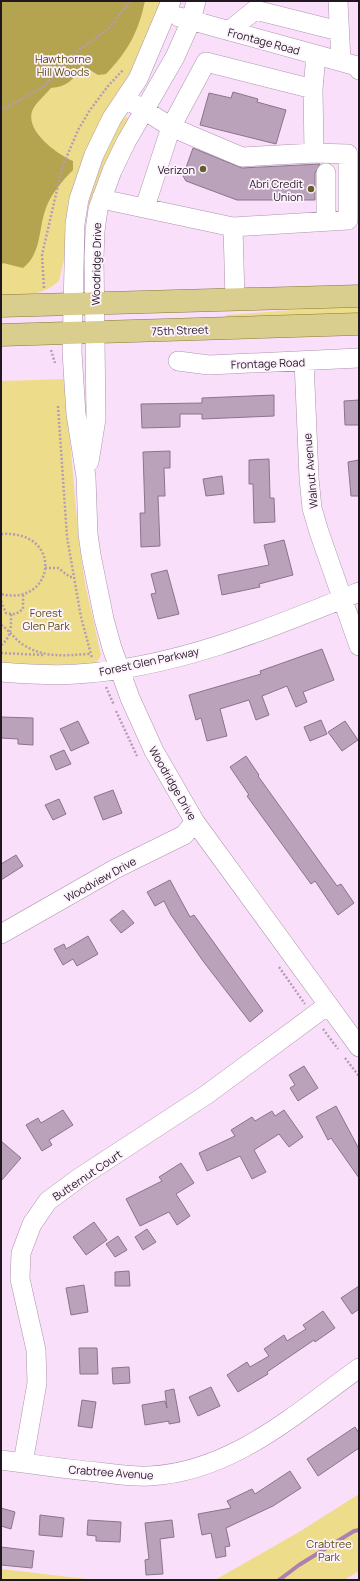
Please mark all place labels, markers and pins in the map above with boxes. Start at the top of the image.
place label: Verizon [158,162,195,177]
marker: Verizon [198,164,208,174]
place label: Abri Credit Union [249,176,303,204]
marker: Abri Credit Union [306,184,316,194]

